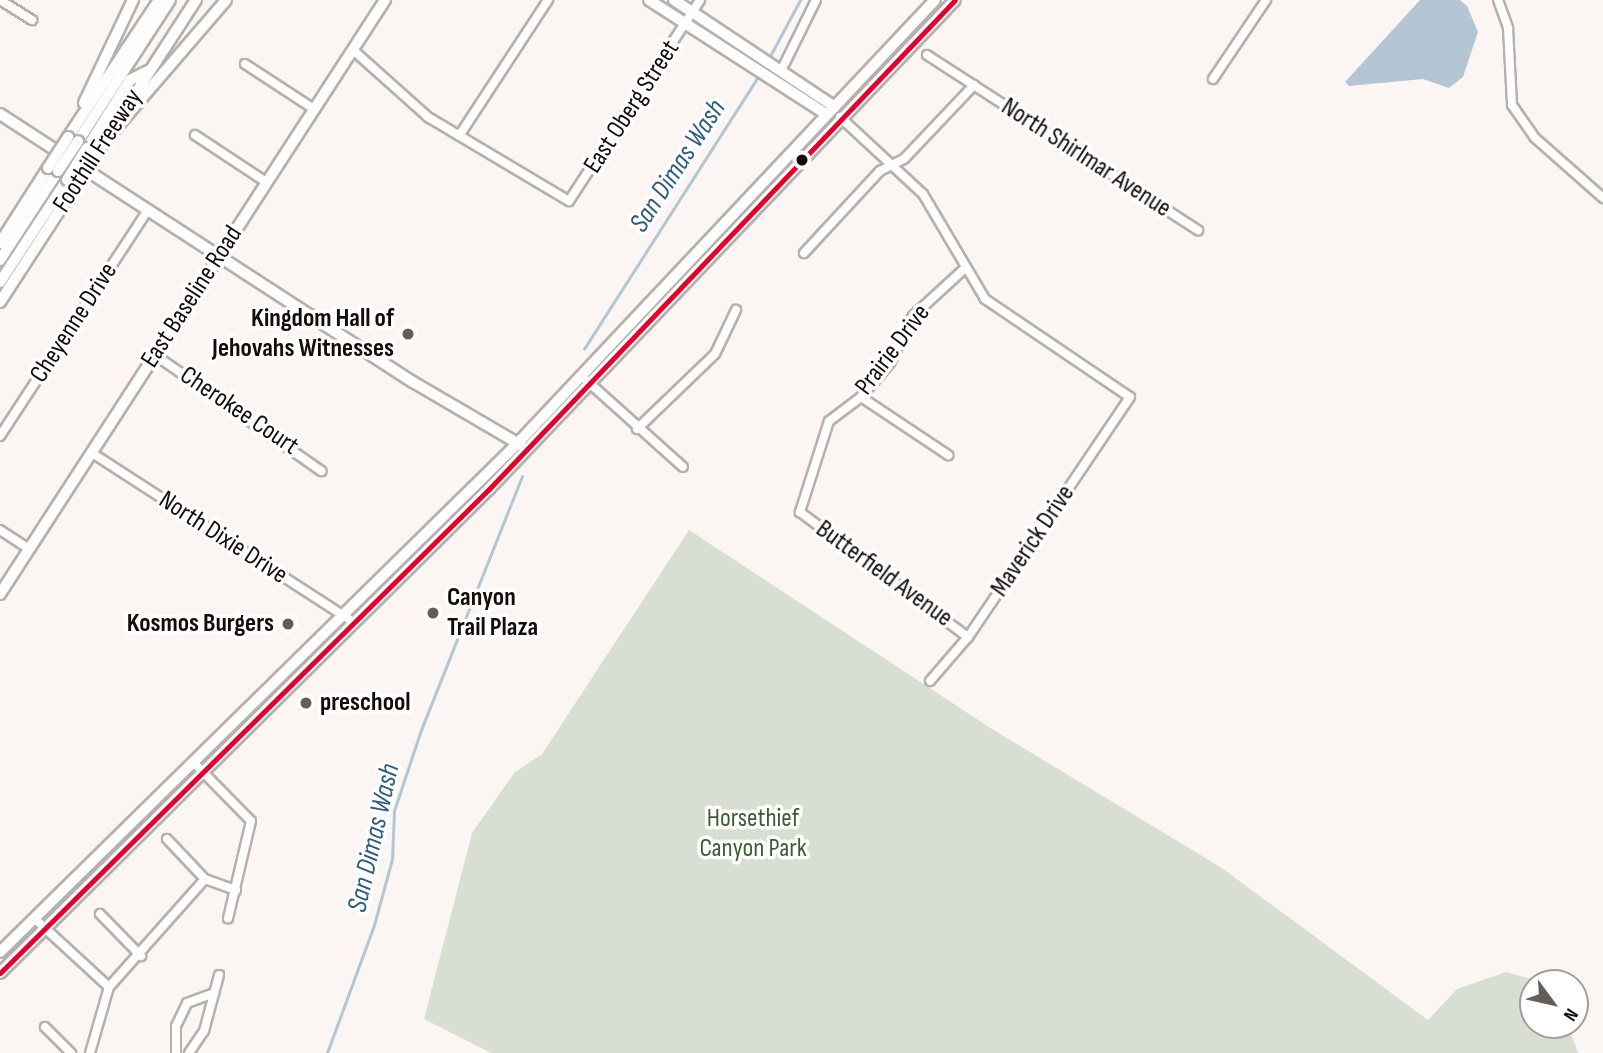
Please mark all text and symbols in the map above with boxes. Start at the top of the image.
street label: East Oberg Street [578,35,686,179]
street label: Foothill Freeway [47,84,149,218]
street label: North Shirlmar Avenue [995,91,1177,225]
water label: San Dimas Wash [623,93,733,239]
unlabelled marker [795,153,809,167]
street label: East Baseline Road [135,220,249,374]
street label: Cheyenne Drive [24,257,124,389]
street label: Prairie Drive [849,299,937,401]
place label: Kingdom Hall of Jehovahs Witnesses [212,303,394,364]
marker: Kingdom Hall of Jehovahs Witnesses [400,326,416,342]
street label: Cherokee Court [174,360,304,462]
street label: Maverick Drive [984,479,1082,603]
street label: North Dixie Drive [153,485,293,591]
street label: Butterfield Avenue [809,514,959,634]
place label: Canyon Trail Plaza [447,582,538,644]
marker: Canyon Trail Plaza [425,605,441,621]
place label: Kosmos Burgers [127,608,274,640]
marker: Kosmos Burgers [280,616,296,632]
place label: preschool [320,687,411,719]
marker: preschool [298,695,314,711]
water label: San Dimas Wash [341,761,407,915]
park label: Horsethief Canyon Park [699,803,807,864]
north arrow [1519,969,1589,1039]
text: N [1558,1004,1583,1025]

